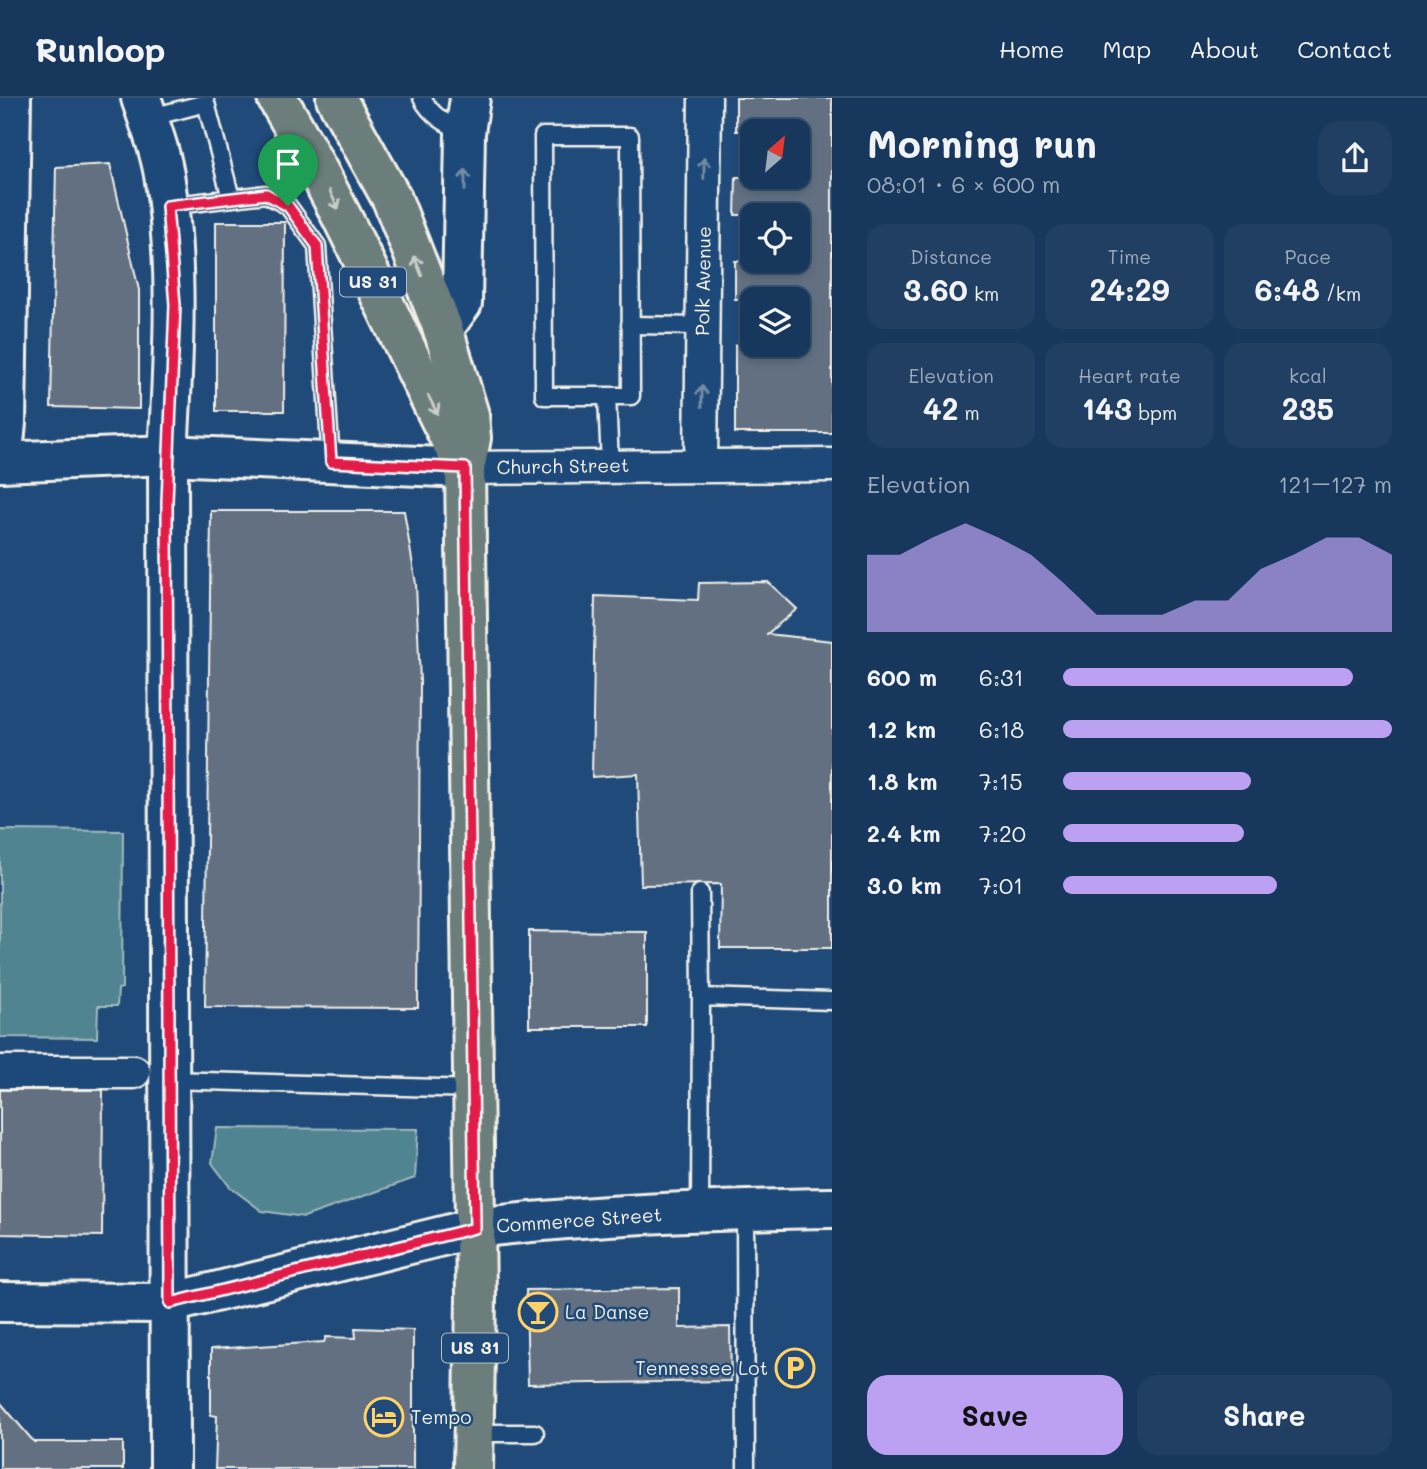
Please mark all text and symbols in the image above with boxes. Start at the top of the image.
text: Runloop [35,27,165,70]
text: Home [999,33,1064,64]
text: Map [1102,33,1151,64]
text: About [1189,33,1259,64]
text: Contact [1297,33,1392,64]
text: Morning run [867,118,1097,168]
north arrow [740,119,810,189]
map controls [740,119,810,357]
button: share [1318,121,1392,195]
pin [258,134,318,206]
icon: arrive [269,145,307,183]
one-way arrow [697,157,711,180]
one-way arrow [458,169,472,192]
text: 08:01 · 6 × 600 m [867,169,1060,199]
one-way arrow [328,189,342,210]
button: locate [740,203,810,273]
street label: Polk Avenue [689,226,716,336]
text: Distance [910,244,992,269]
text: Time [1108,244,1151,269]
text: Pace [1285,244,1331,269]
one-way arrow [411,255,424,277]
road number: US 31 [340,267,406,296]
text: 3.60 [903,269,968,309]
text: 24:29 [1089,269,1170,309]
text: 6:48 [1255,269,1320,309]
text: km [968,281,999,306]
text: /km [1320,281,1361,306]
button: layers [740,287,810,357]
text: Elevation [909,363,994,388]
text: Heart rate [1078,363,1181,388]
text: kcal [1289,363,1327,388]
one-way arrow [695,385,708,408]
text: 42 [923,388,958,428]
text: 143 [1082,388,1132,428]
text: 235 [1282,388,1334,428]
one-way arrow [426,394,440,415]
text: m [958,400,980,425]
text: bpm [1132,400,1177,425]
street label: Church Street [496,452,630,479]
text: Elevation [867,469,970,499]
text: 121–127 m [1278,469,1392,499]
text: 600 m [867,662,937,692]
text: 6:31 [979,662,1024,692]
text: 1.2 km [867,714,936,744]
text: 6:18 [979,714,1024,744]
text: 1.8 km [867,766,937,796]
text: 7:15 [979,766,1023,796]
text: 2.4 km [867,818,940,848]
text: 7:20 [979,818,1026,848]
text: 3.0 km [867,870,942,900]
text: 7:01 [979,870,1023,900]
street label: Commerce Street [495,1201,663,1238]
bar icon: La Danse [517,1291,559,1333]
place label: La Danse [565,1299,649,1324]
road number: US 31 [442,1334,508,1363]
parking icon: Tennessee Lot [774,1347,816,1389]
place label: Tennessee Lot [635,1355,768,1380]
button: Save [867,1375,1123,1455]
button: Share [1137,1375,1392,1455]
hotel icon: Tempo [363,1396,405,1438]
place label: Tempo [411,1404,471,1429]

